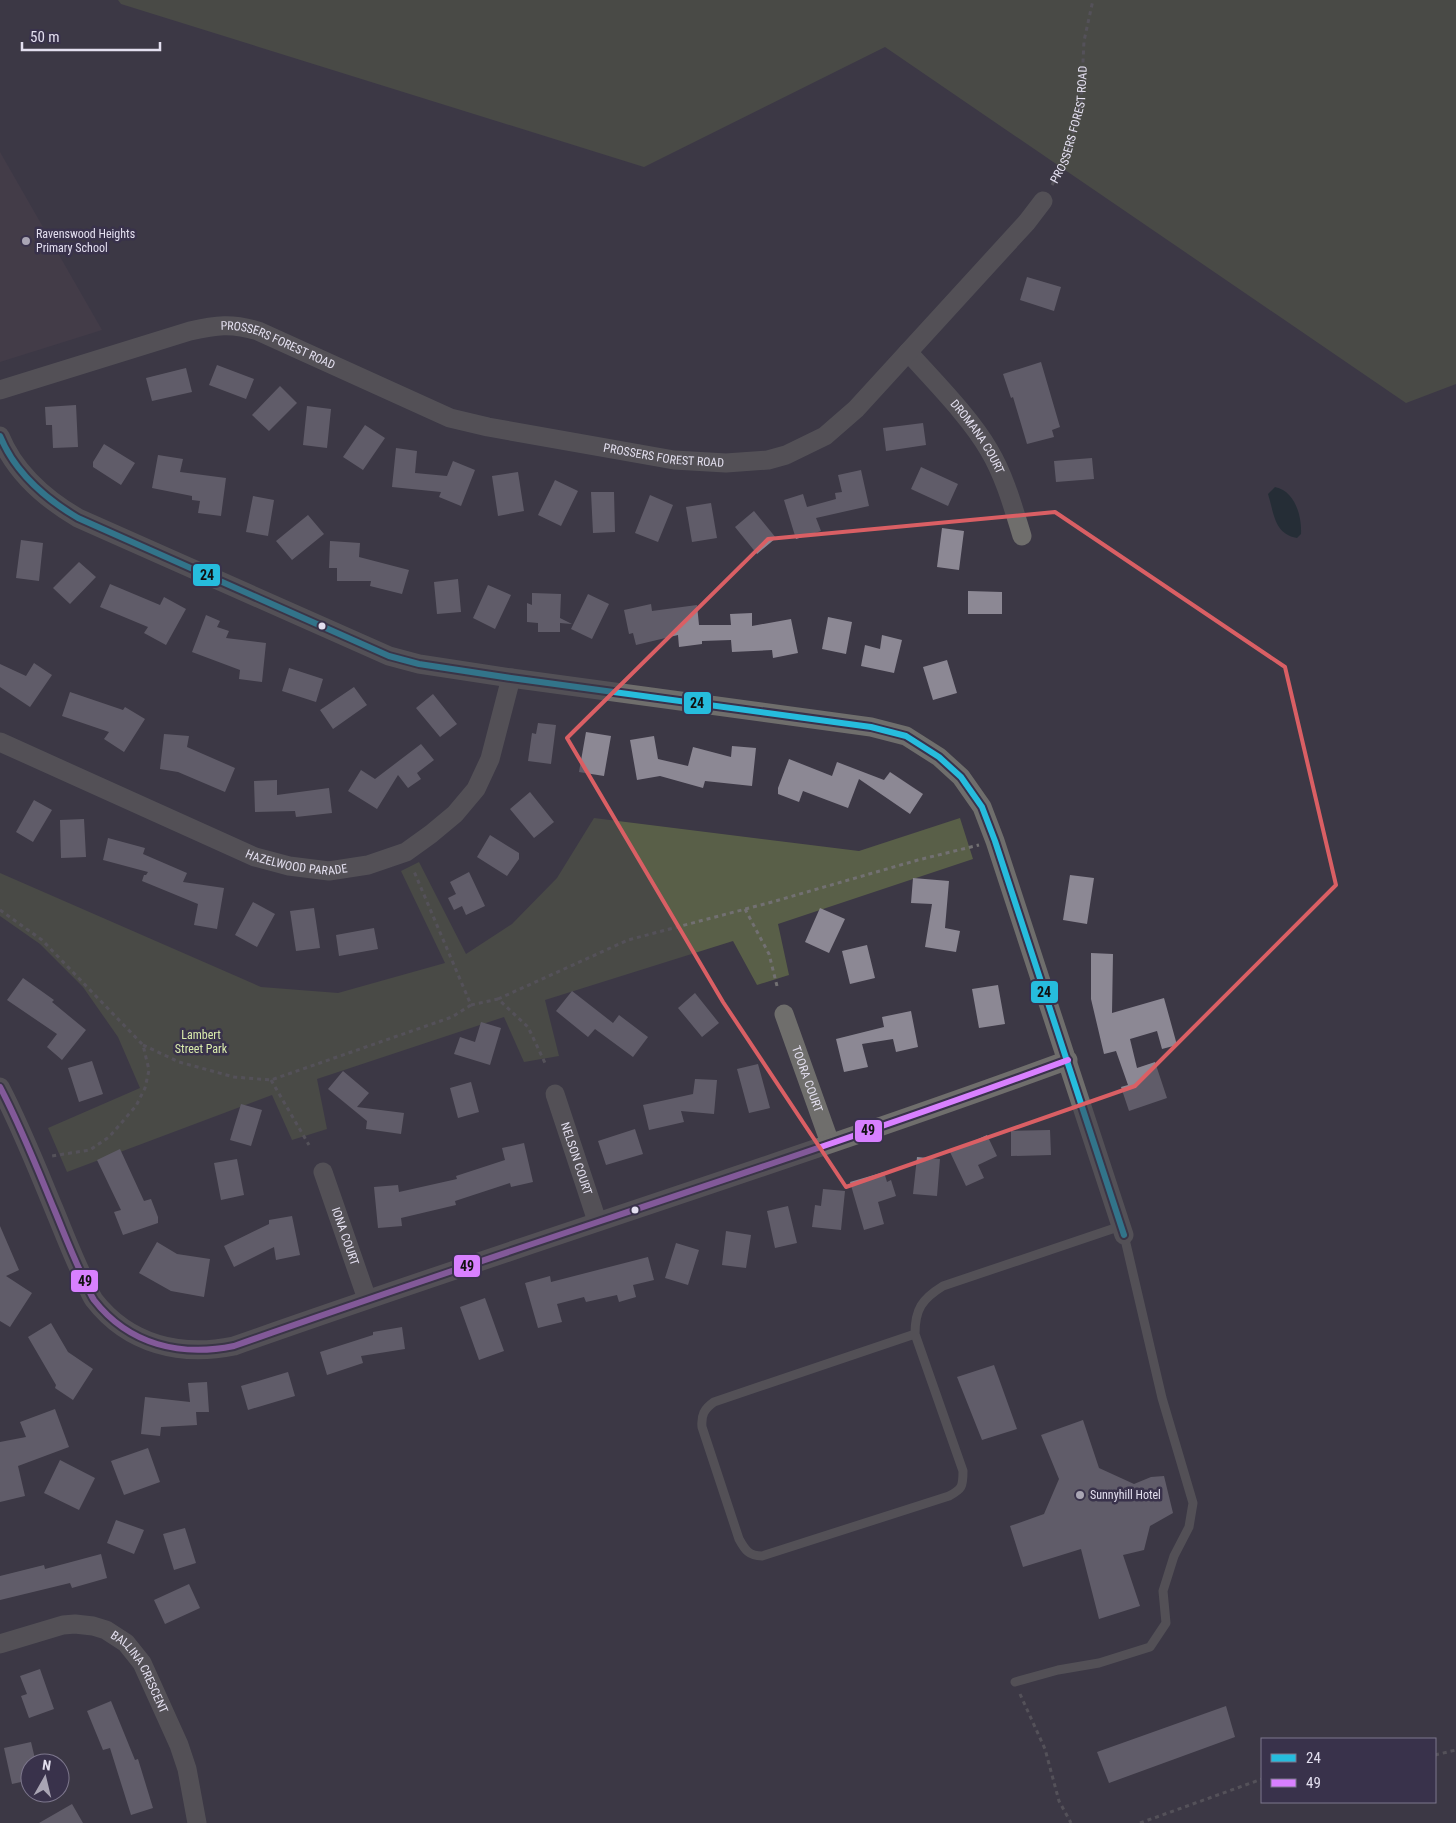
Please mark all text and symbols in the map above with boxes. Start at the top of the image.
scale bar [22,20,160,52]
text: 50 m [30,28,60,46]
street label: PROSSERS FOREST ROAD [1047,65,1090,186]
place label: Ravenswood Heights Primary School [36,227,135,255]
marker: Ravenswood Heights Primary School [20,235,32,247]
street label: PROSSERS FOREST ROAD [221,319,337,372]
street label: DROMANA COURT [948,397,1007,476]
street label: PROSSERS FOREST ROAD [602,441,725,470]
line badge: 24 [192,563,221,587]
text: 24 [200,567,214,583]
unlabelled marker [317,621,327,631]
line badge: 24 [683,691,712,715]
text: 24 [690,695,704,711]
street label: HAZELWOOD PARADE [243,847,349,878]
line badge: 24 [1030,980,1059,1004]
text: 24 [1037,984,1051,1000]
park label: Lambert Street Park [175,1028,228,1056]
street label: TOORA COURT [789,1044,825,1114]
line badge: 49 [854,1119,883,1143]
street label: NELSON COURT [558,1120,595,1197]
text: 49 [861,1122,875,1138]
street label: IONA COURT [329,1205,362,1267]
unlabelled marker [630,1205,640,1215]
line badge: 49 [453,1254,481,1278]
text: 49 [460,1258,474,1274]
line badge: 49 [70,1269,99,1293]
text: 49 [78,1273,92,1289]
place label: Sunnyhill Hotel [1090,1488,1161,1502]
marker: Sunnyhill Hotel [1074,1489,1086,1501]
street label: BALLINA CRESCENT [108,1628,171,1715]
legend [1261,1738,1436,1803]
text: 24 [1306,1749,1321,1767]
north arrow [20,1753,70,1803]
text: N [41,1757,52,1774]
text: 49 [1306,1774,1321,1792]

